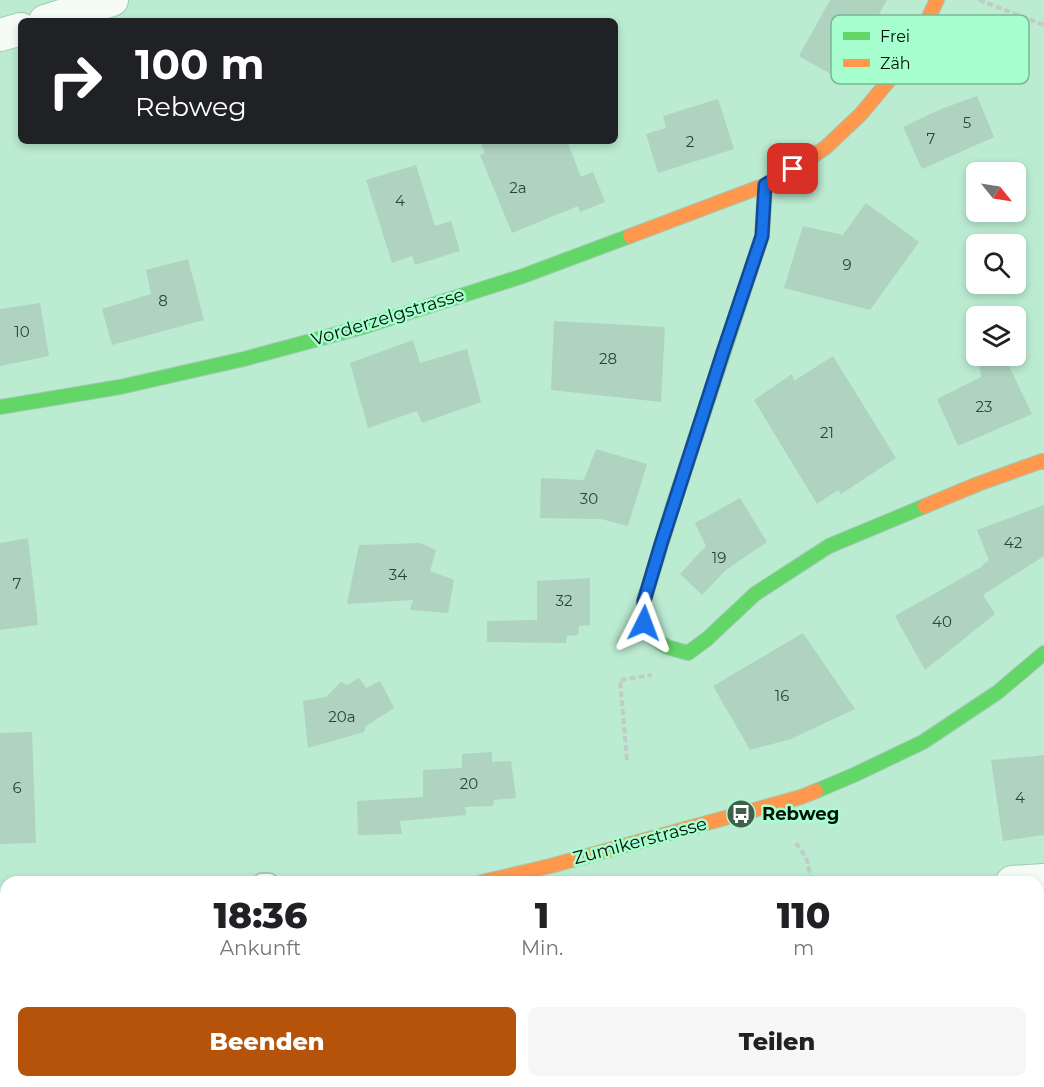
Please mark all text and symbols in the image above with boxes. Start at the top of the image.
legend [831,15,1029,84]
text: Frei [880,27,910,46]
text: 100 m [135,38,264,90]
icon: right [36,42,114,120]
text: Zäh [880,54,911,73]
text: Rebweg [135,90,247,123]
house number: 5 [963,113,971,132]
house number: 7 [927,129,936,148]
house number: 2 [686,132,694,151]
pin [767,143,818,194]
icon: arrive [776,152,809,185]
north arrow [966,162,1026,222]
map controls [966,162,1026,366]
house number: 2a [509,178,527,197]
house number: 4 [395,191,405,210]
button: search [966,234,1026,294]
house number: 9 [842,255,852,274]
street label: Vorderzelgstrasse [309,283,467,351]
house number: 8 [158,291,168,310]
button: layers [966,306,1026,366]
house number: 10 [14,322,30,341]
house number: 28 [599,349,617,368]
house number: 23 [976,397,992,416]
house number: 21 [820,423,834,442]
house number: 30 [580,489,598,508]
house number: 42 [1004,533,1022,552]
house number: 19 [712,548,726,567]
house number: 34 [389,565,407,584]
house number: 7 [13,574,22,593]
house number: 32 [556,591,572,610]
position arrow [612,591,676,655]
house number: 40 [932,612,952,631]
house number: 16 [775,686,789,705]
house number: 20a [328,707,356,726]
house number: 20 [460,774,478,793]
house number: 6 [12,778,22,797]
house number: 4 [1015,788,1025,807]
bus stop icon: Rebweg [725,798,757,830]
place label: Rebweg [762,803,839,825]
street label: Zumikerstrasse [571,813,709,869]
text: 18:36 [213,893,307,937]
text: 1 [535,893,549,937]
text: 110 [777,893,830,937]
text: Ankunft [220,936,301,960]
text: Min. [521,936,563,960]
text: m [793,936,814,960]
button: Beenden [18,1007,516,1076]
button: Teilen [528,1007,1026,1076]

